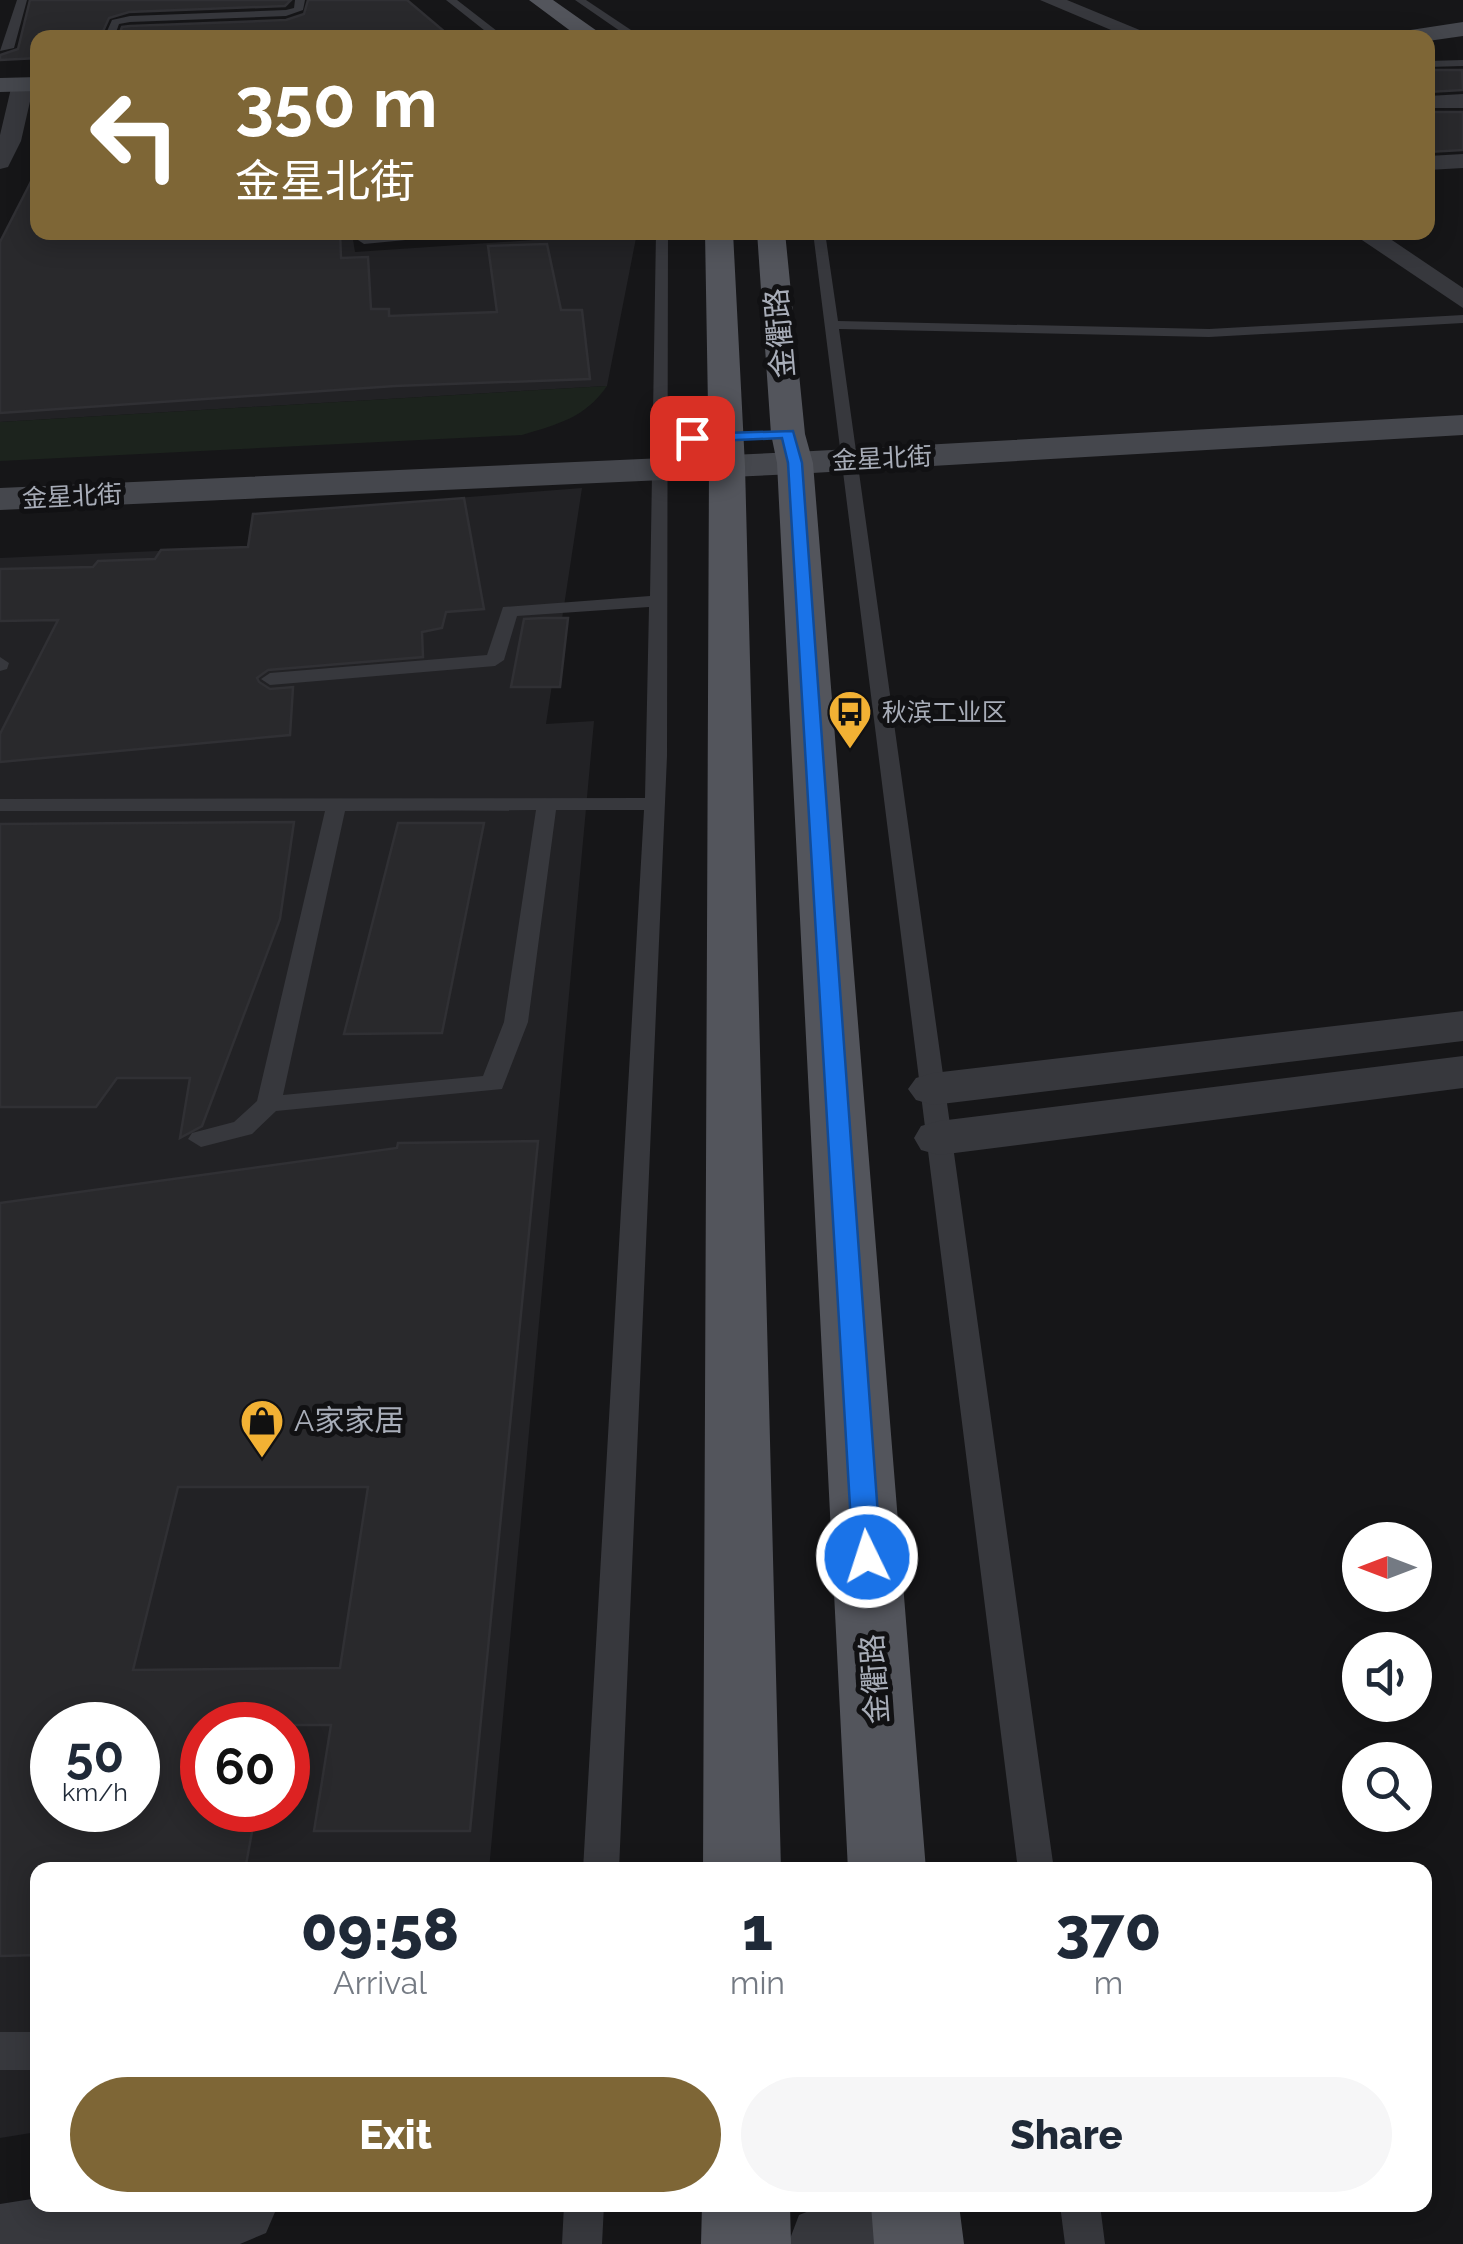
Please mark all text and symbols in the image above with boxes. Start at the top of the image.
text: 350 m [235,61,438,143]
icon: left [70,70,200,200]
text: 金星北街 [235,155,415,208]
street label: 金衢路 [758,287,801,379]
pin [650,396,735,481]
icon: arrive [665,411,720,466]
street label: 金星北街 [831,440,933,476]
street label: 金星北街 [21,478,123,514]
bus stop icon: 秋滨工业区 [827,689,873,750]
place label: 秋滨工业区 [882,697,1007,727]
shop icon: A家家居 [239,1398,285,1459]
place label: A家家居 [294,1403,404,1438]
position arrow [815,1505,919,1609]
north arrow [1342,1522,1432,1612]
map controls [1342,1522,1432,1832]
button: sound [1342,1632,1432,1722]
street label: 金衢路 [854,1633,895,1725]
speed limit sign: 60 [180,1702,310,1832]
text: 50 [66,1725,124,1784]
button: search [1342,1742,1432,1832]
text: km/h [62,1777,128,1807]
text: 09:58 [301,1894,459,1964]
text: 1 [742,1894,773,1964]
text: 370 [1056,1894,1161,1964]
text: Arrival [333,1964,427,2001]
text: min [730,1964,785,2001]
text: m [1094,1964,1123,2001]
button: Exit [70,2077,721,2192]
button: Share [741,2077,1392,2192]

